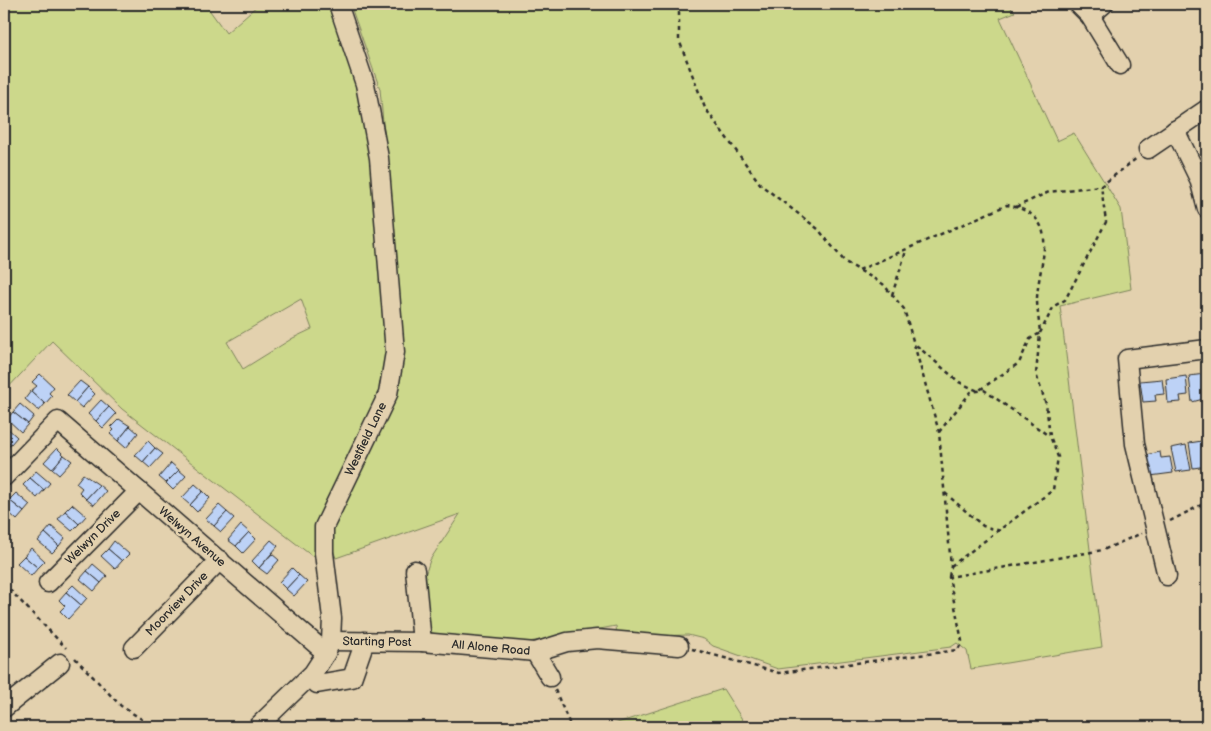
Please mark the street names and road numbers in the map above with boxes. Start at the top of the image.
street label: Westfield Lane [342,400,390,478]
street label: Welwyn Avenue [155,504,229,570]
street label: Welwyn Drive [62,506,124,568]
street label: Moorview Drive [143,569,211,639]
street label: Starting Post [342,634,412,650]
street label: All Alone Road [451,637,531,659]

